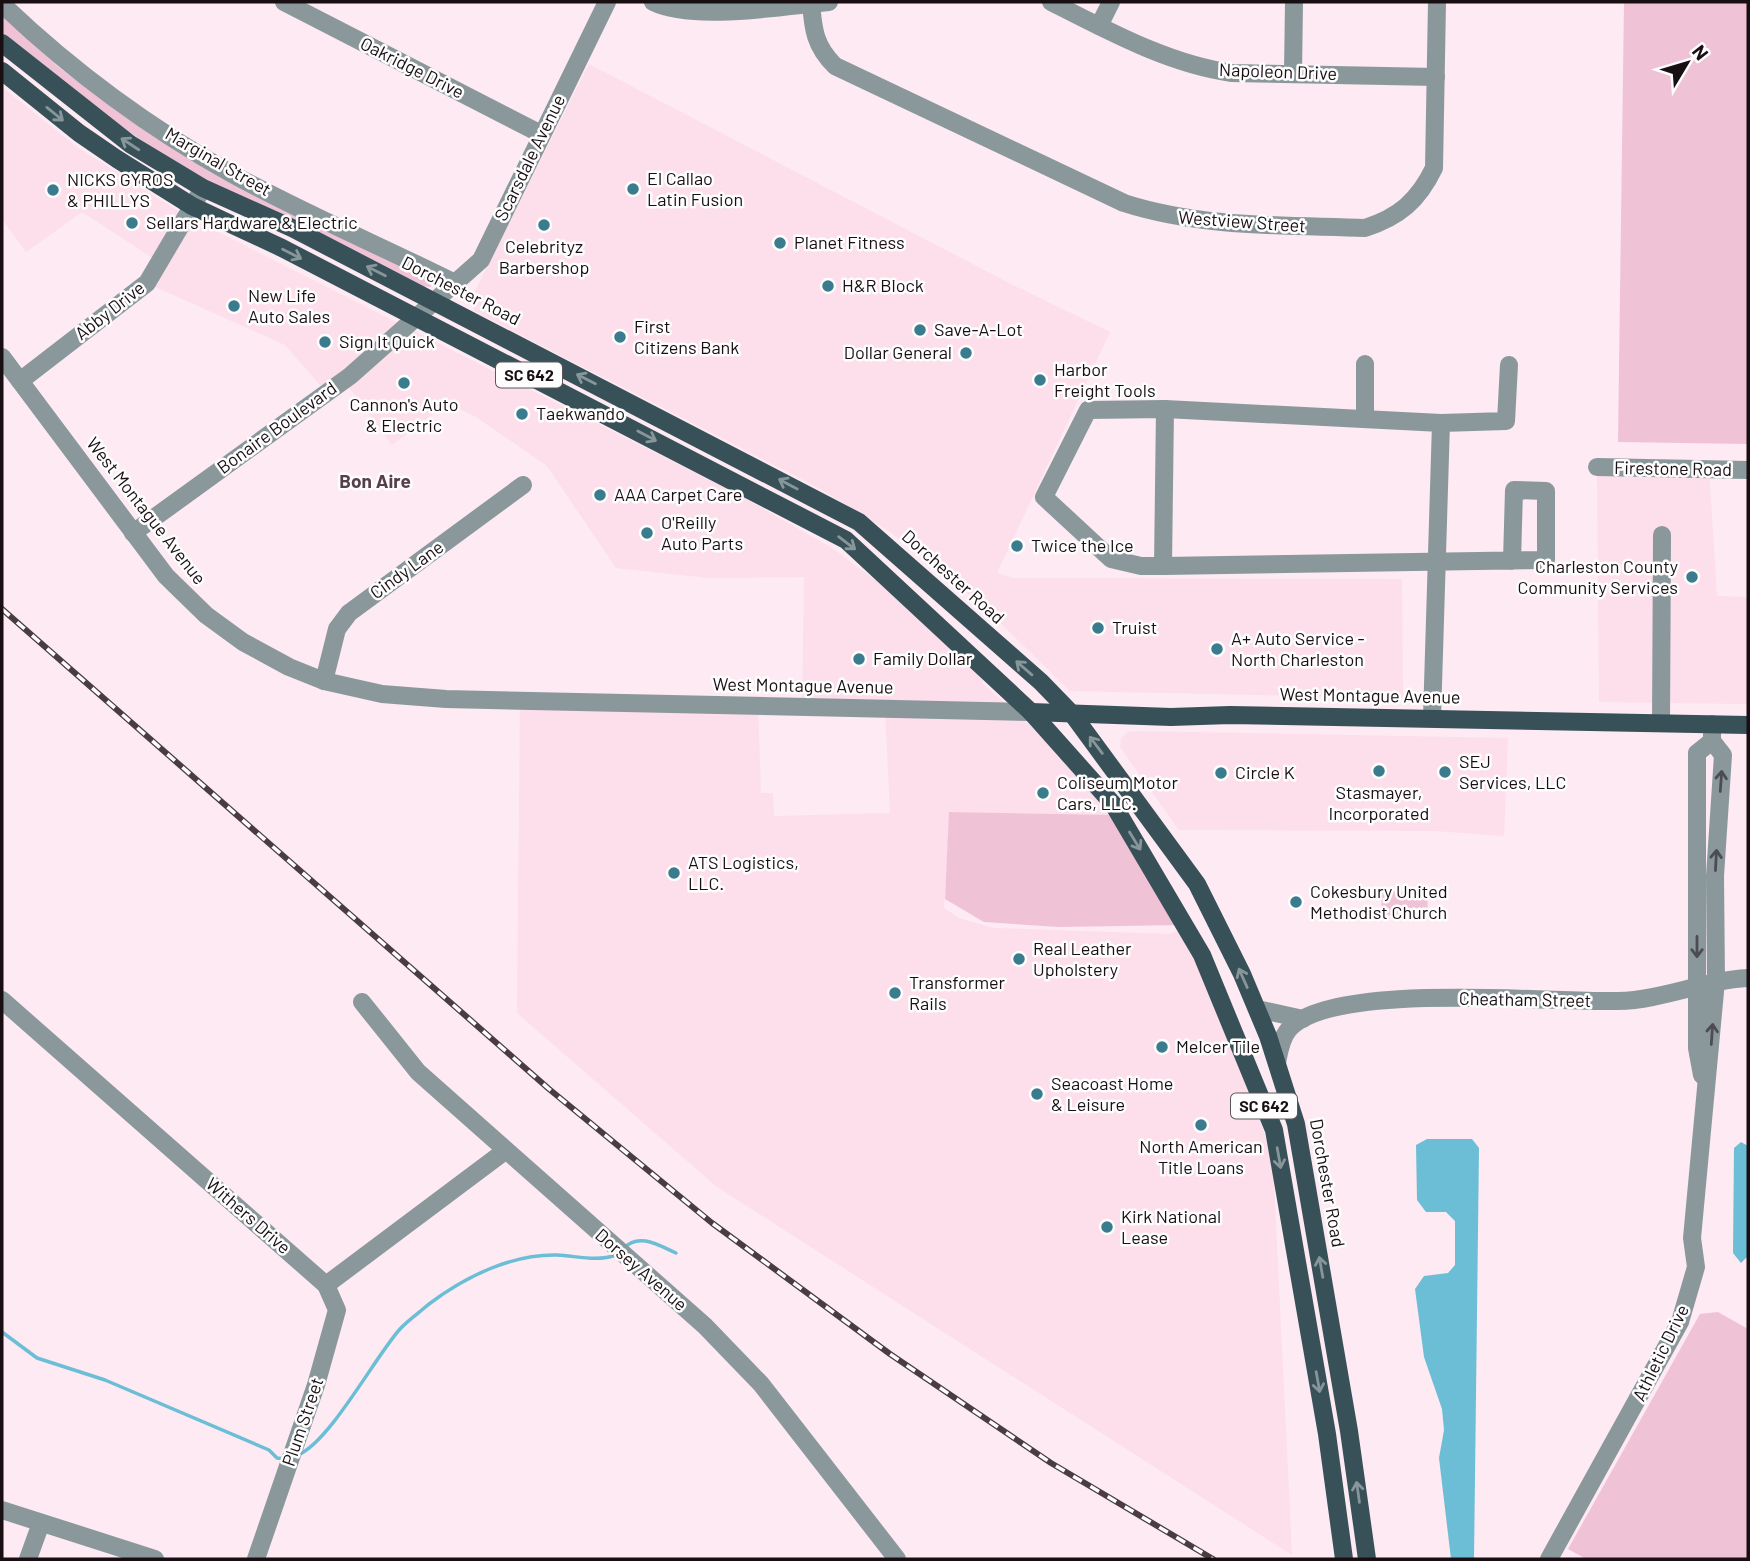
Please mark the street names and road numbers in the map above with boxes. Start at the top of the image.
street label: Oakridge Drive [357,32,468,103]
street label: Napoleon Drive [1219,58,1337,84]
street label: Scarsdale Avenue [489,91,569,224]
street label: Marginal Street [162,122,275,200]
street label: Westview Street [1178,206,1307,236]
street label: Dorchester Road [398,251,524,329]
street label: Abby Drive [70,276,149,344]
road number: SC 642 [496,362,562,388]
street label: Bonaire Boulevard [212,376,340,478]
street label: West Montague Avenue [82,432,211,588]
street label: Firestone Road [1614,456,1732,480]
street label: Dorchester Road [898,525,1009,628]
street label: Cindy Lane [365,535,447,603]
street label: West Montague Avenue [712,672,894,698]
street label: West Montague Avenue [1279,682,1461,708]
street label: Cheatham Street [1459,987,1591,1011]
road number: SC 642 [1231,1094,1297,1118]
street label: Dorchester Road [1306,1117,1350,1249]
street label: Withers Drive [202,1173,295,1258]
street label: Dorsey Avenue [591,1223,692,1315]
street label: Athletic Drive [1627,1301,1693,1404]
street label: Plum Street [277,1375,327,1469]

